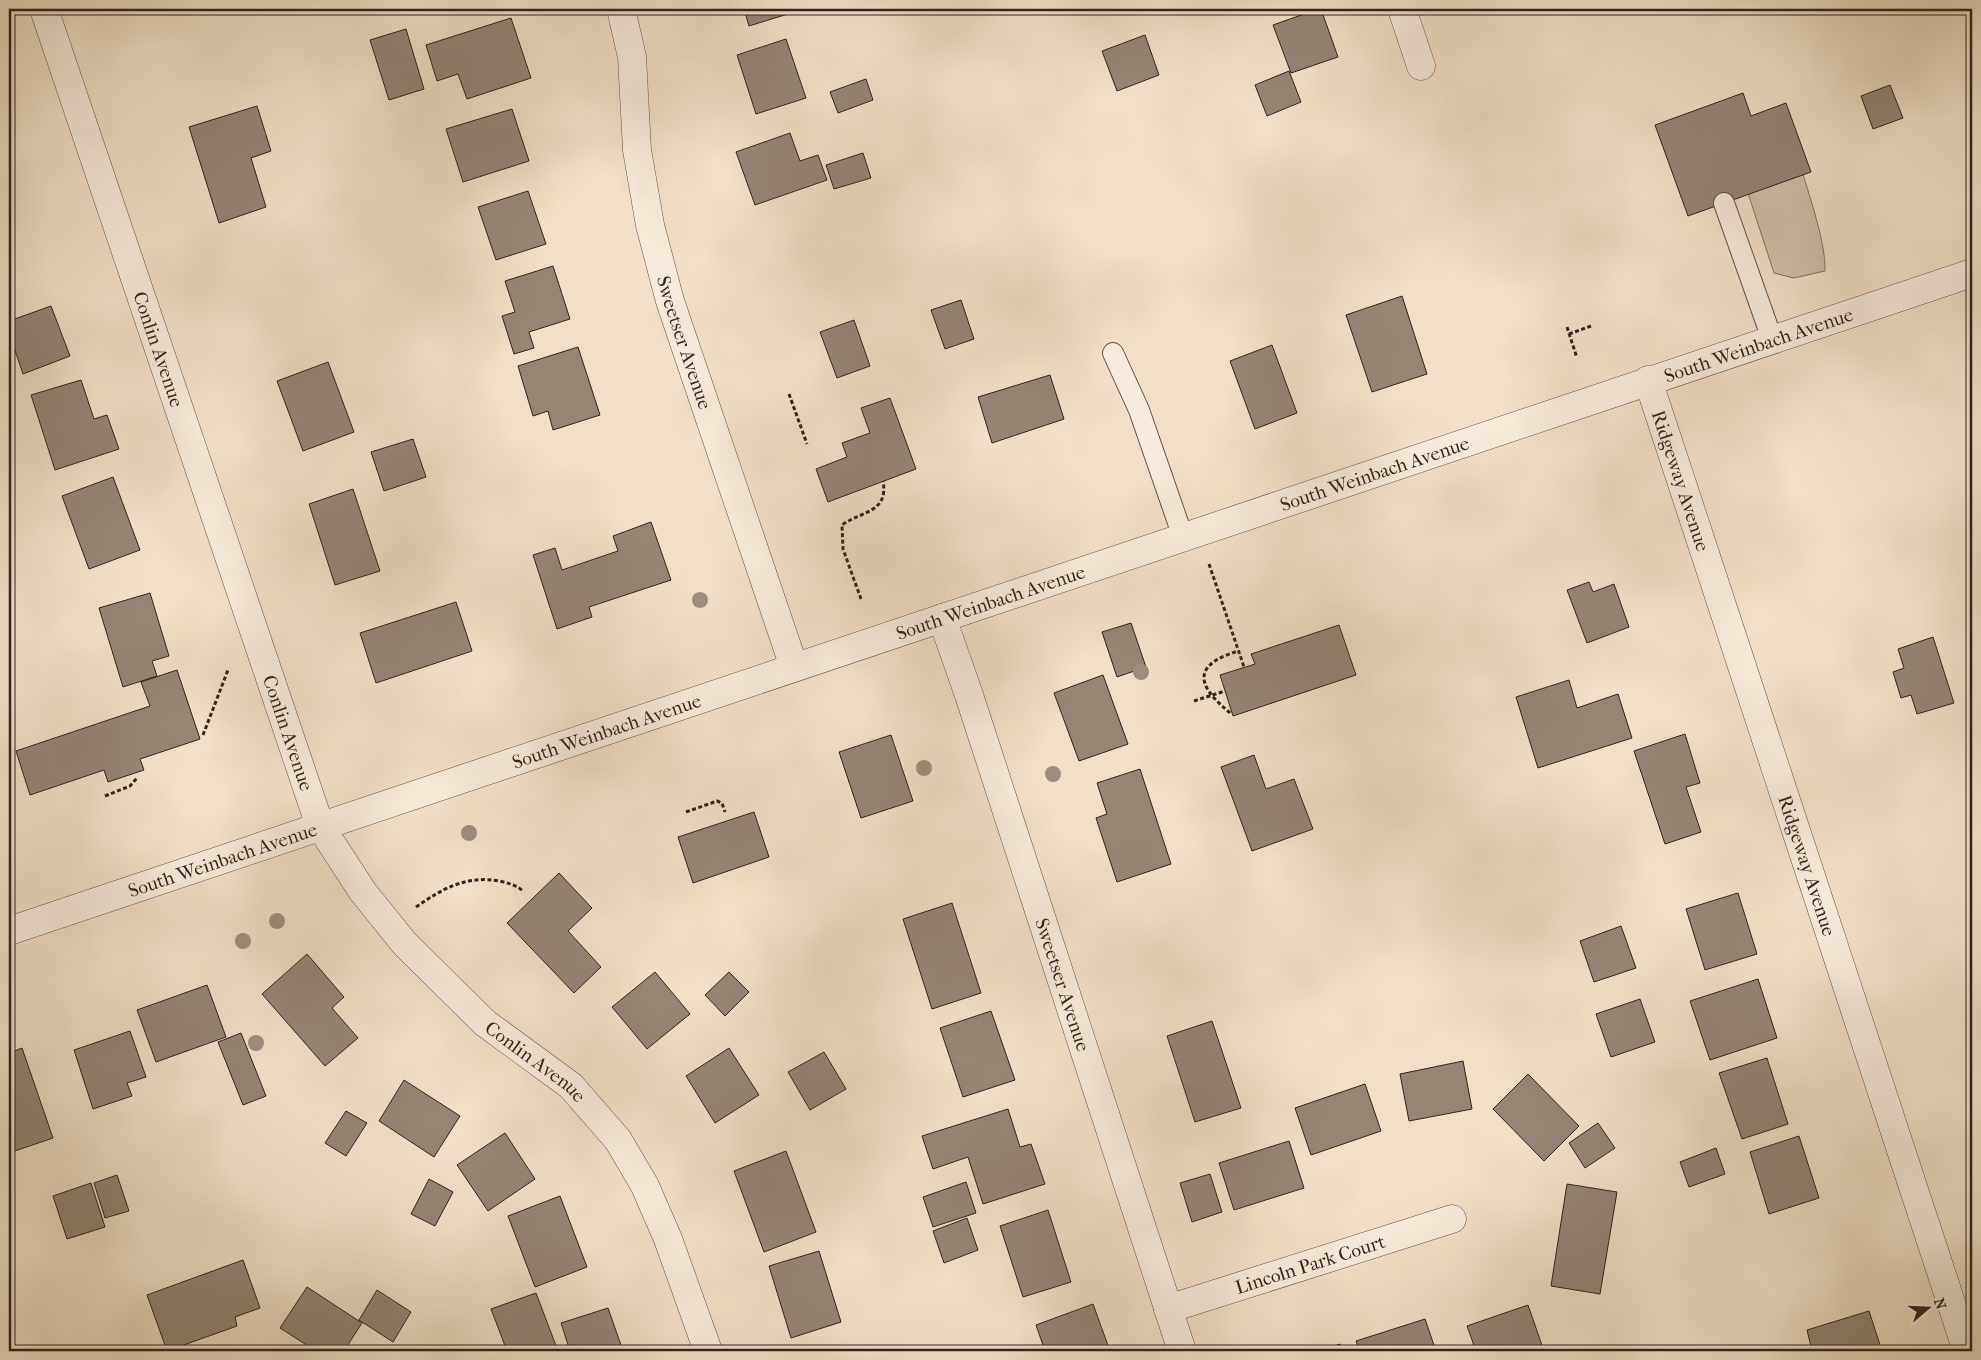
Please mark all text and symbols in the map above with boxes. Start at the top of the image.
street label: Sweetser Avenue [652,274,716,412]
street label: Conlin Avenue [128,289,188,410]
street label: South Weinbach Avenue [1661,304,1856,387]
street label: Ridgeway Avenue [1647,408,1714,554]
street label: South Weinbach Avenue [1277,432,1472,516]
street label: South Weinbach Avenue [893,561,1088,645]
street label: Conlin Avenue [258,672,317,794]
street label: South Weinbach Avenue [509,690,704,774]
street label: Ridgeway Avenue [1773,793,1840,939]
street label: South Weinbach Avenue [125,819,320,902]
street label: Sweetser Avenue [1030,915,1094,1054]
street label: Conlin Avenue [481,1017,590,1107]
street label: Lincoln Park Court [1233,1231,1388,1299]
north arrow [1904,1282,1954,1332]
text: N [1930,1296,1950,1312]

